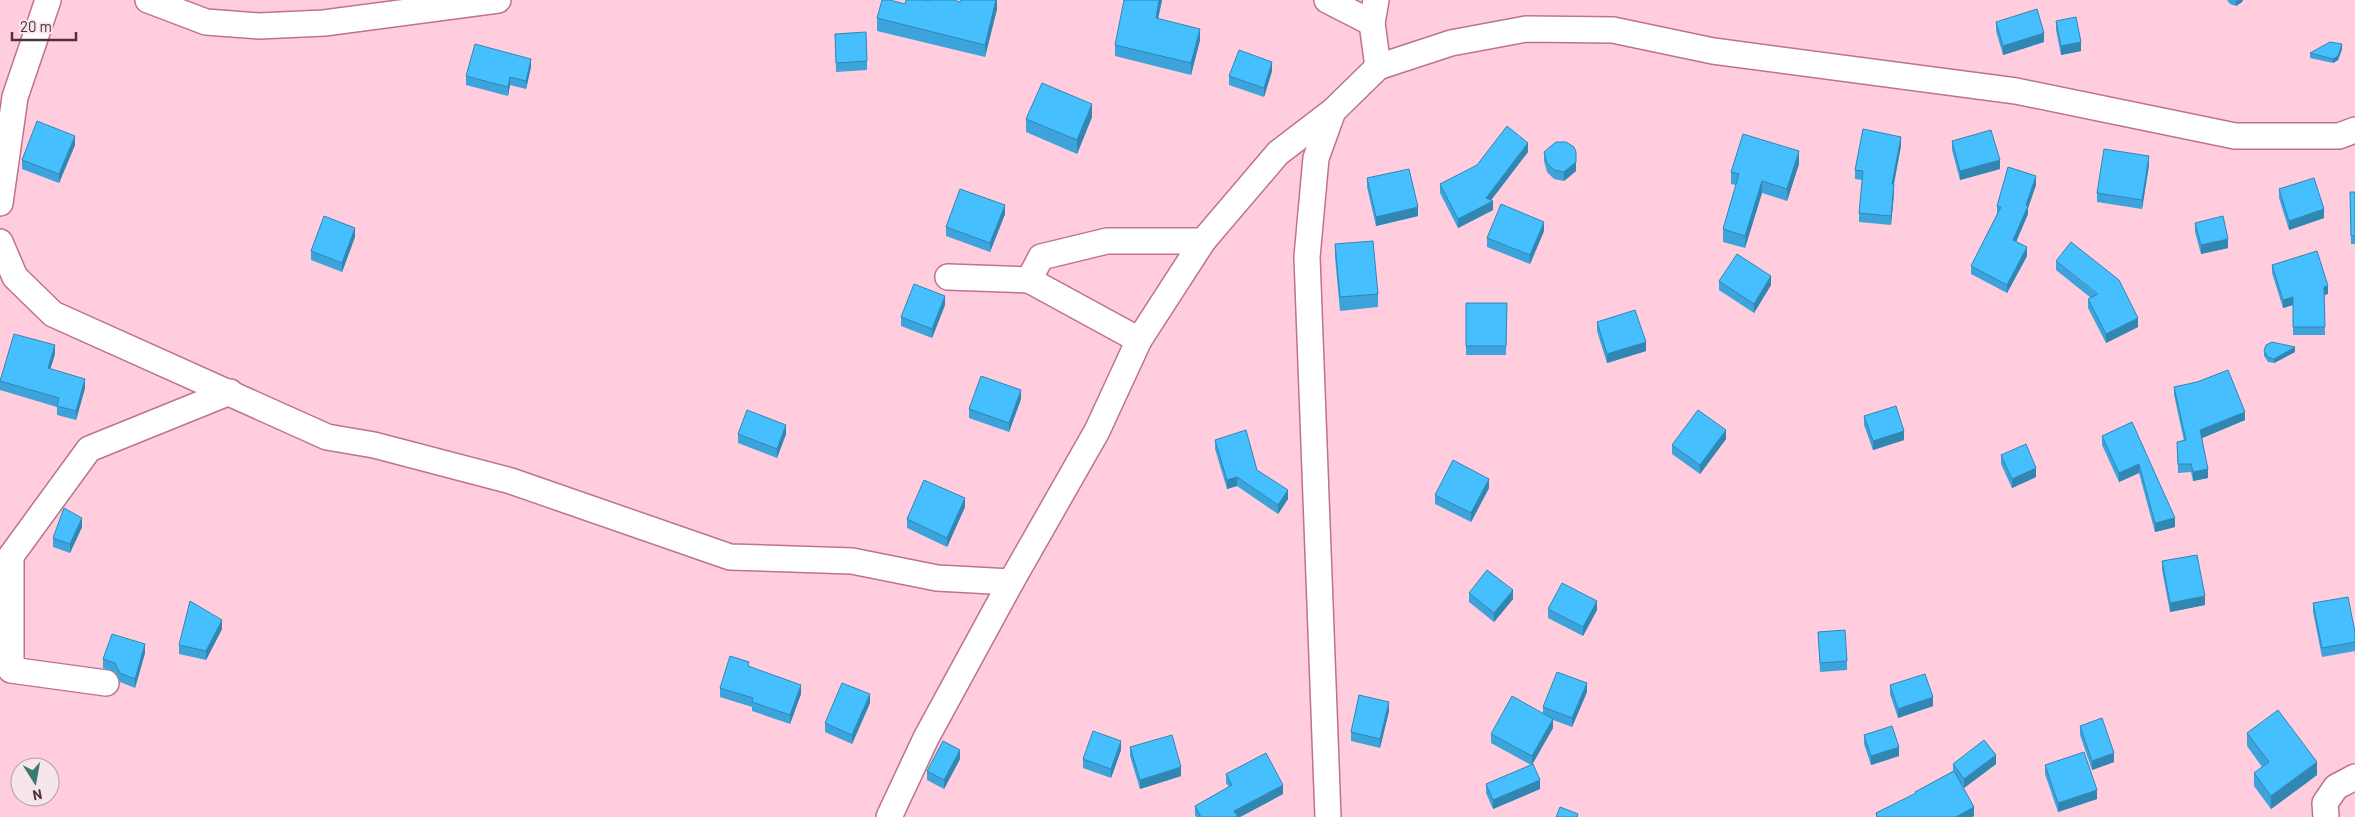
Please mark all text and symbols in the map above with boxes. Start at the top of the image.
scale bar [12,10,76,42]
text: 20 m [20,17,52,35]
north arrow [10,757,60,807]
text: N [31,786,44,804]

